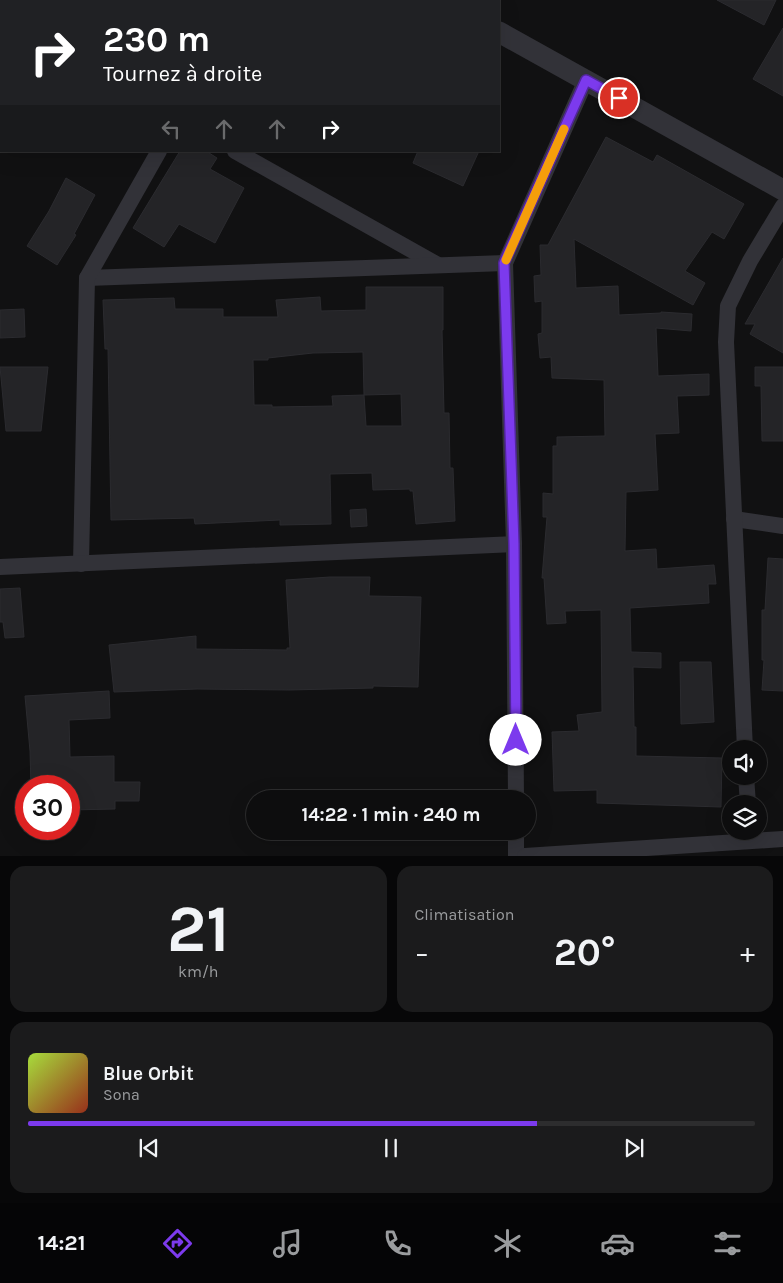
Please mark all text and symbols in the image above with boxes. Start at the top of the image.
text: 230 m [103,19,210,60]
icon: right [20,20,85,85]
text: Tournez à droite [103,61,262,87]
pin [598,77,640,119]
icon: arrive [605,84,633,112]
icon: left [157,115,185,143]
icon: ahead [210,115,238,143]
icon: ahead [263,115,291,143]
icon: right [316,115,344,143]
position arrow [489,713,541,765]
map controls [722,740,767,840]
button: sound [722,740,767,785]
speed limit sign: 30 [15,775,80,840]
button: layers [722,795,767,840]
text: 14:22 · 1 min · 240 m [302,804,480,826]
text: 21 [167,891,230,967]
text: Climatisation [415,905,515,924]
text: 20° [554,930,616,975]
text: − [415,936,429,969]
text: + [740,936,755,969]
text: km/h [178,962,219,981]
text: Blue Orbit [103,1063,194,1085]
text: Sona [103,1085,140,1104]
icon: previous [135,1134,163,1162]
icon: pause [377,1134,405,1162]
icon: next [620,1134,648,1162]
icon: directions [160,1226,195,1261]
icon: music [270,1226,305,1261]
icon: phone [380,1226,415,1261]
icon: climate [490,1226,525,1261]
icon: car [600,1226,635,1261]
icon: filters [710,1226,745,1261]
text: 14:21 [37,1230,86,1256]

